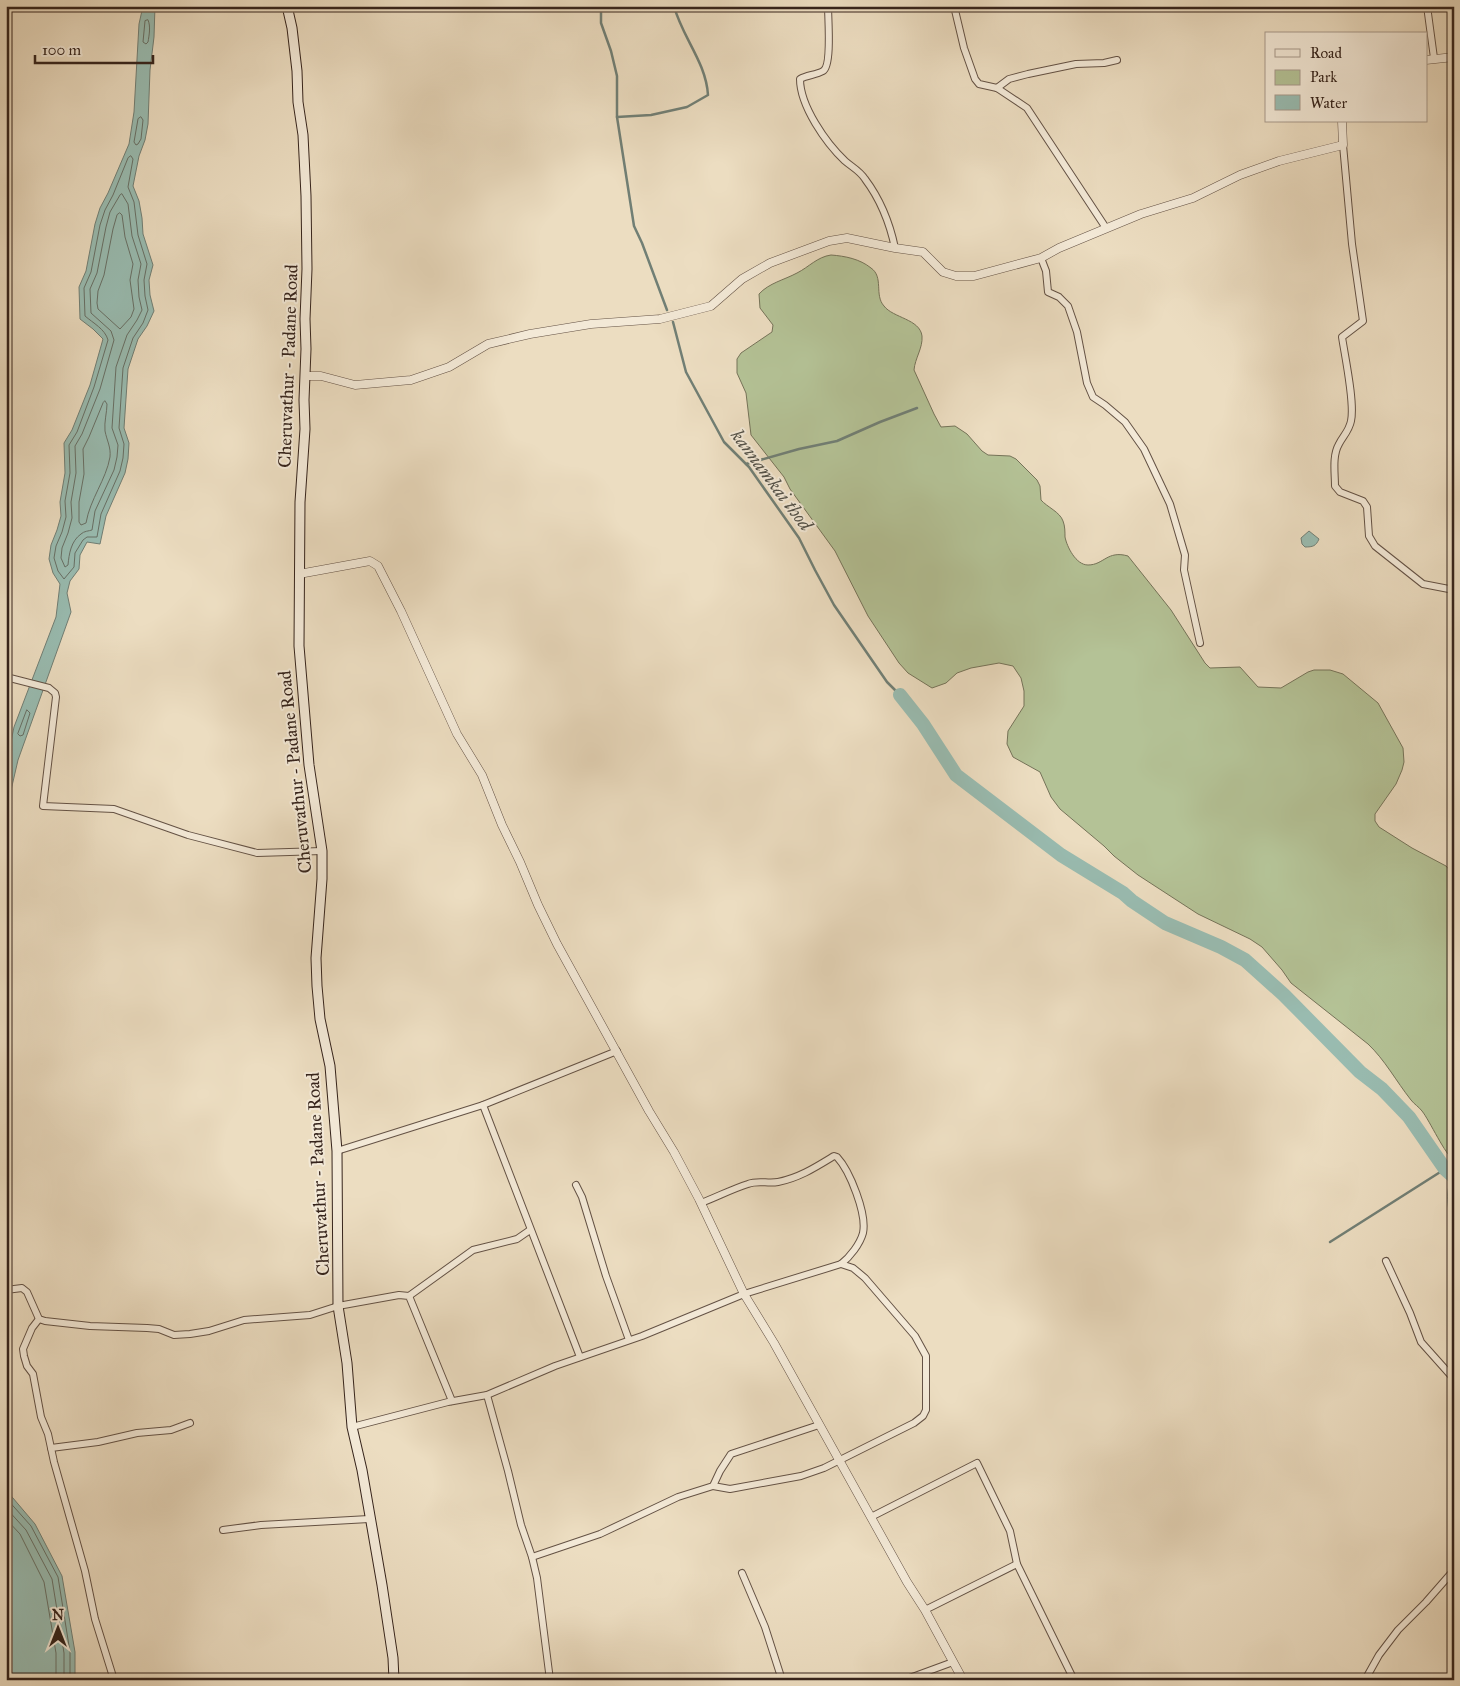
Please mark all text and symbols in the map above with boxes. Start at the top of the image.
scale bar [35,32,152,64]
legend [1265,32,1428,122]
text: 100 m [42,41,82,59]
text: Road [1310,44,1342,62]
text: Park [1310,68,1337,86]
text: Water [1310,94,1347,112]
street label: Cheruvathur - Padane Road [273,264,303,468]
water label: kannamkai thod [726,424,818,536]
street label: Cheruvathur - Padane Road [273,670,317,874]
street label: Cheruvathur - Padane Road [302,1072,334,1276]
north arrow [32,1604,82,1654]
text: N [52,1607,64,1624]

